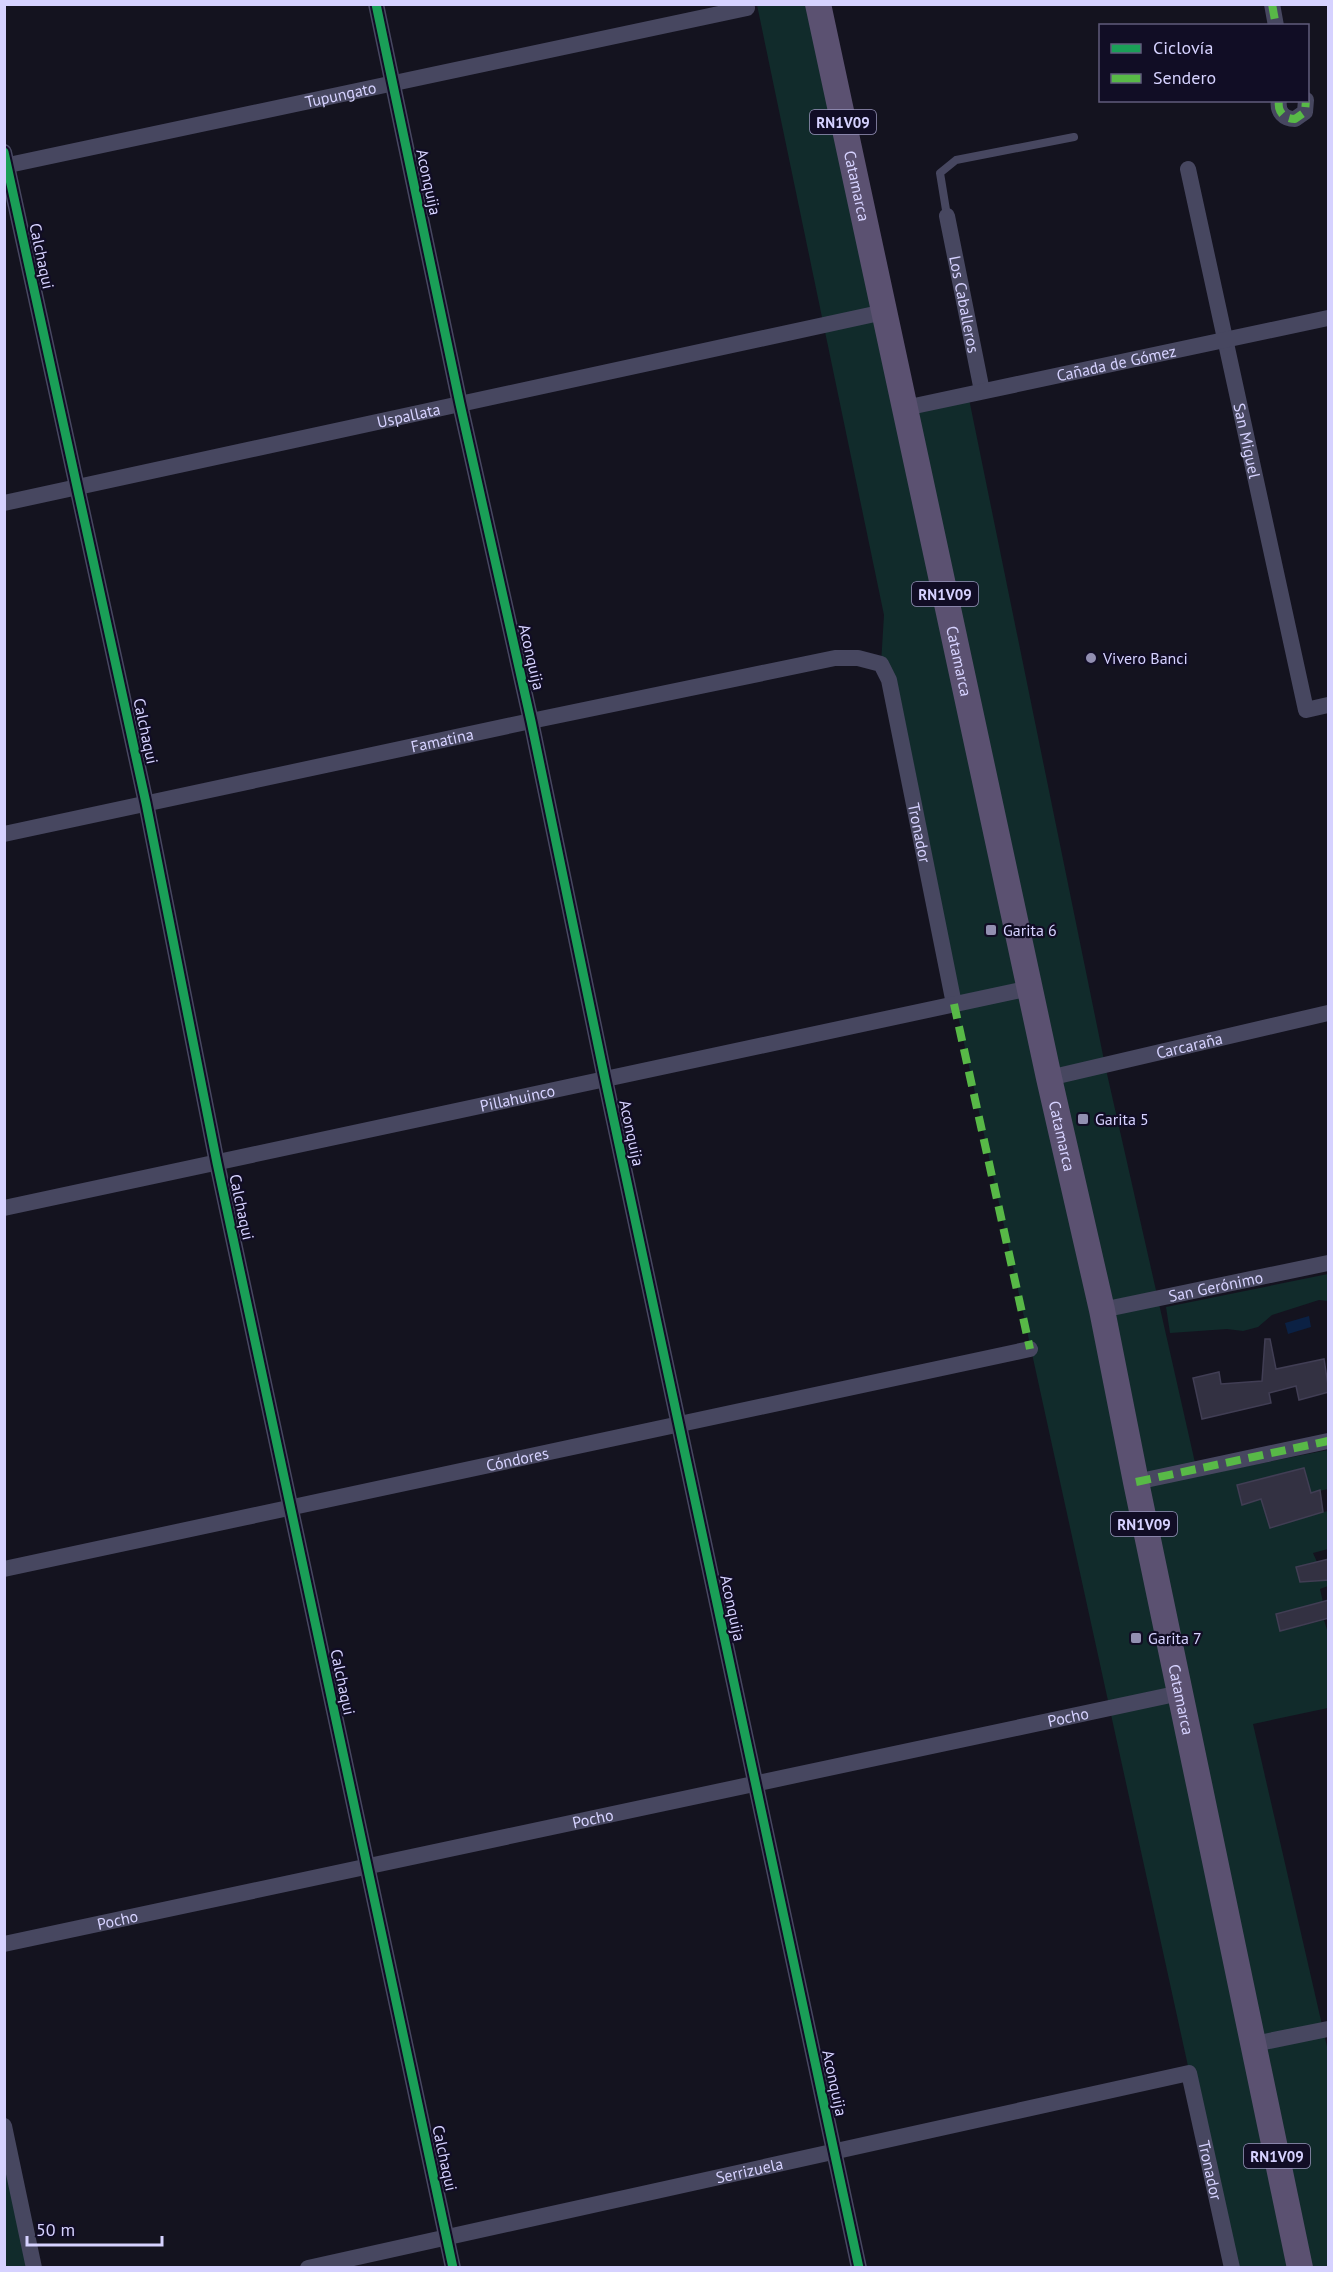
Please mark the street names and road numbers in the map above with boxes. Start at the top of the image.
street label: Tupungato [303,77,378,112]
road number: RN1V09 [810,110,876,134]
street label: Aconquija [412,147,446,217]
street label: Catamarca [840,149,874,223]
street label: Calchaqui [25,221,59,291]
street label: Los Caballeros [945,254,984,355]
street label: Cañada de Gómez [1055,341,1178,386]
street label: Uspallata [375,399,442,432]
street label: San Miguel [1229,401,1265,480]
road number: RN1V09 [912,582,978,606]
street label: Aconquija [515,622,549,692]
street label: Catamarca [942,624,977,698]
street label: Calchaqui [129,696,163,766]
street label: Famatina [409,724,475,757]
street label: Tronador [904,801,936,865]
street label: Carcaraña [1154,1028,1224,1063]
street label: Pillahuinco [478,1080,557,1116]
street label: Aconquija [615,1098,649,1168]
street label: Catamarca [1045,1099,1080,1173]
street label: Calchaqui [225,1172,259,1242]
street label: San Gerónimo [1166,1267,1265,1306]
street label: Cóndores [484,1442,551,1475]
road number: RN1V09 [1111,1512,1177,1536]
street label: Aconquija [716,1573,750,1643]
street label: Calchaqui [326,1647,360,1717]
street label: Catamarca [1164,1662,1198,1737]
street label: Pocho [1046,1703,1090,1731]
street label: Pocho [570,1804,615,1832]
street label: Pocho [95,1906,140,1934]
street label: Aconquija [818,2048,852,2118]
street label: Calchaqui [428,2123,462,2193]
street label: Tronador [1194,2139,1227,2203]
road number: RN1V09 [1244,2144,1310,2168]
street label: Serrizuela [714,2153,785,2187]

